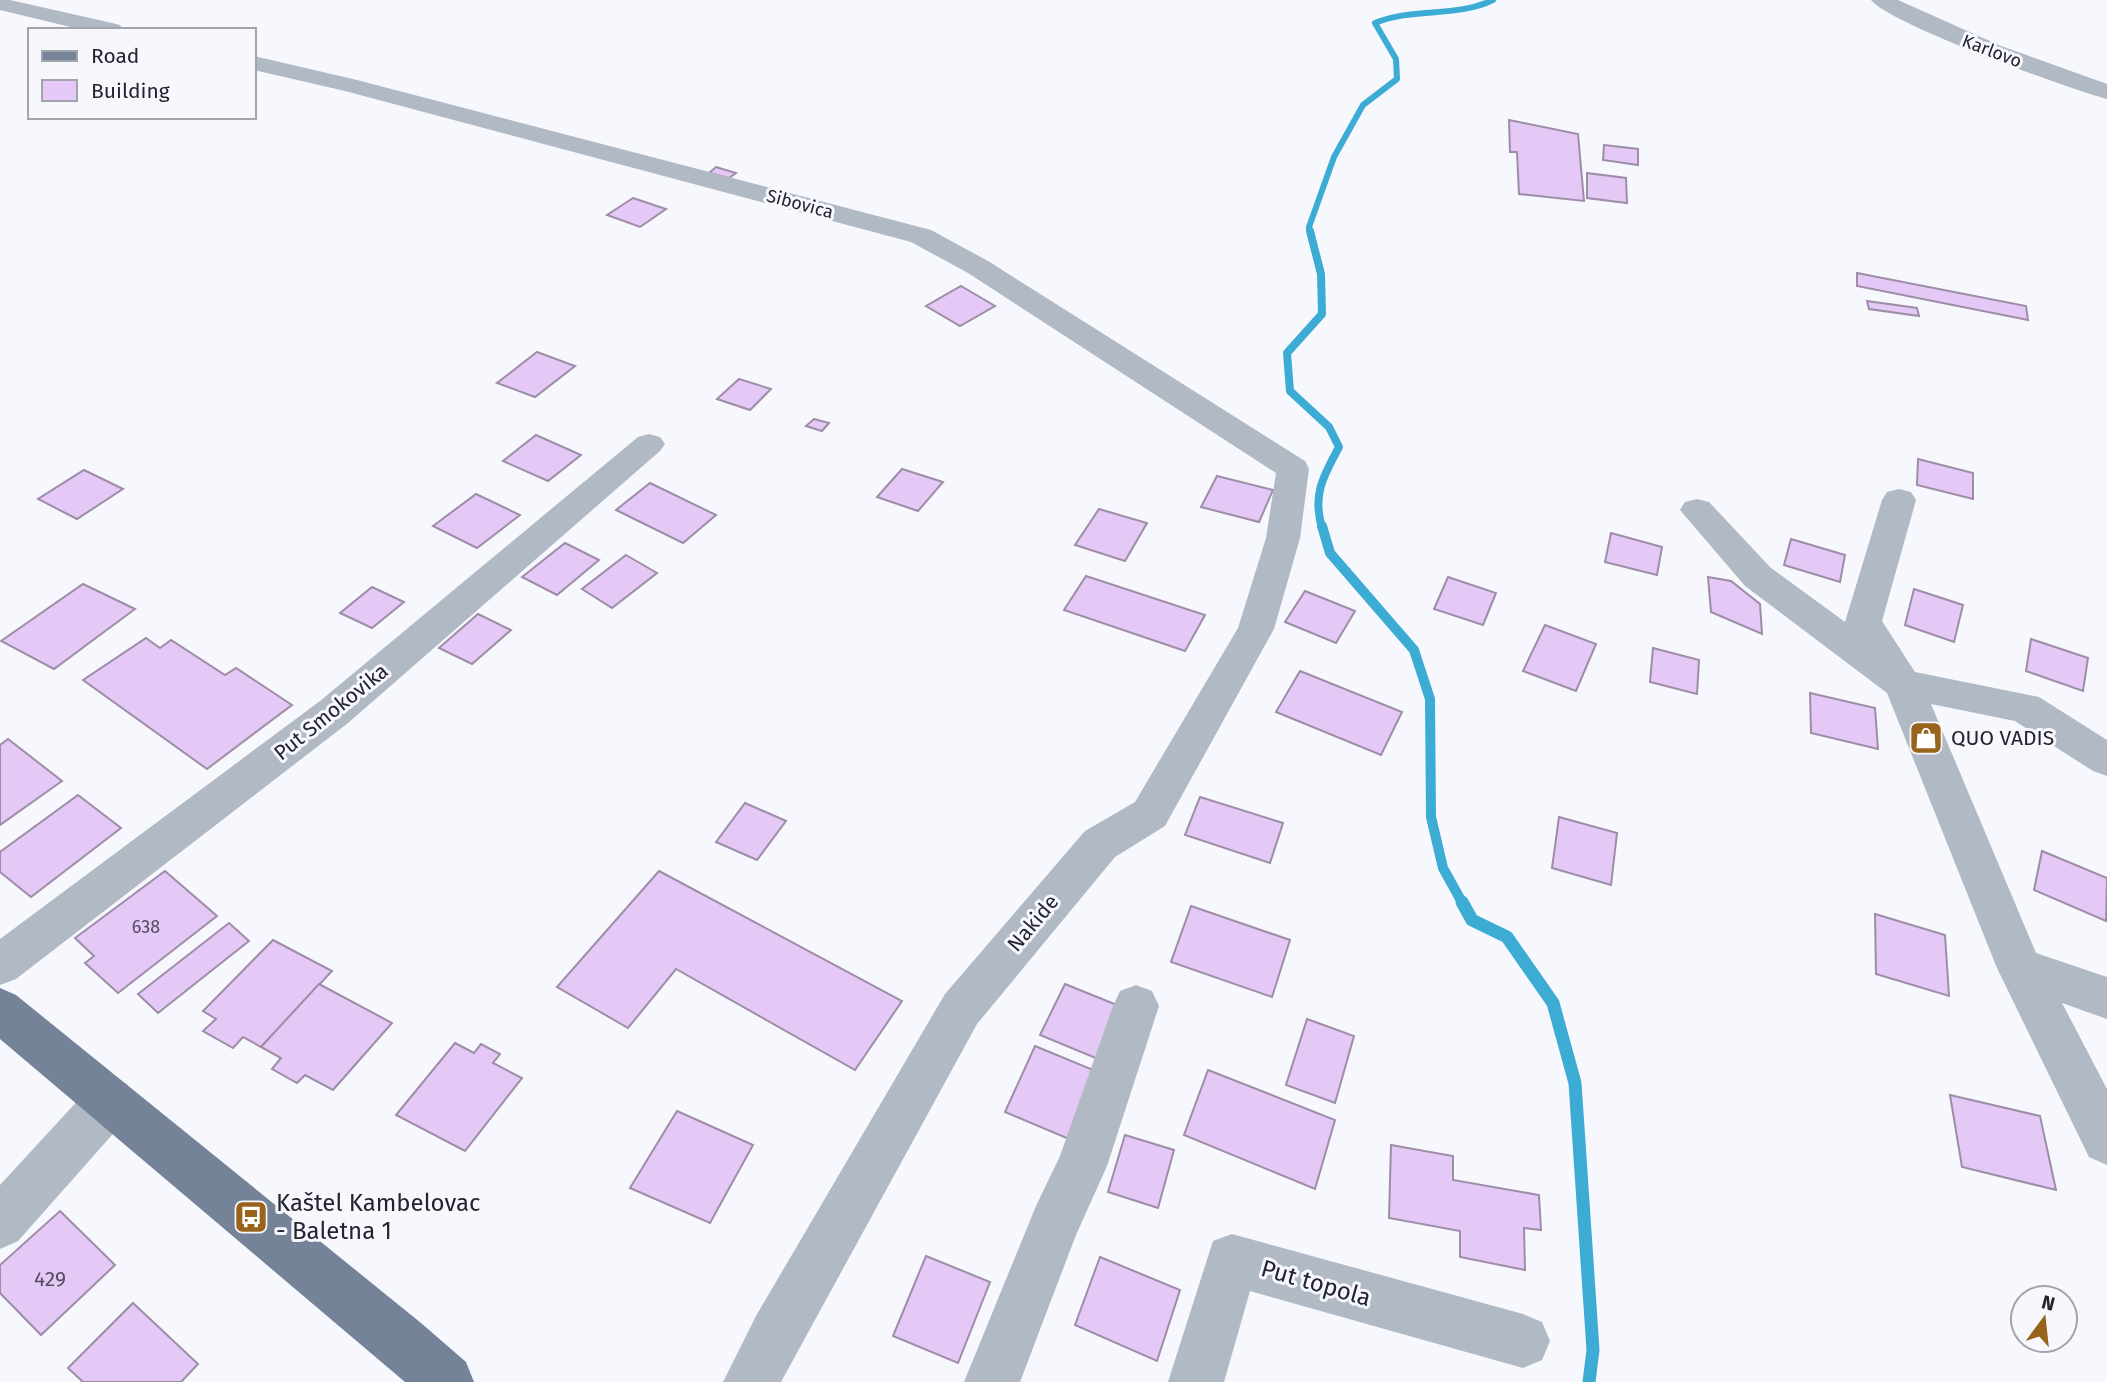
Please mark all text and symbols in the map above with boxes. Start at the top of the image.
legend [28,28,256,119]
street label: Karlovo [1959,30,2025,72]
text: Road [91,43,139,69]
text: Building [91,78,170,104]
street label: Sibovica [764,185,836,223]
street label: Put Smokovika [269,658,393,766]
shop icon: QUO VADIS [1907,719,1945,757]
place label: QUO VADIS [1951,725,2054,751]
street label: Nakide [1002,889,1064,957]
house number: 638 [132,916,160,938]
place label: Kaštel Kambelovac - Baletna 1 [276,1189,480,1245]
bus stop icon: Kaštel Kambelovac - Baletna 1 [232,1198,270,1236]
street label: Put topola [1258,1254,1374,1312]
house number: 429 [34,1266,66,1292]
north arrow [2009,1284,2079,1354]
text: N [2039,1290,2057,1316]

